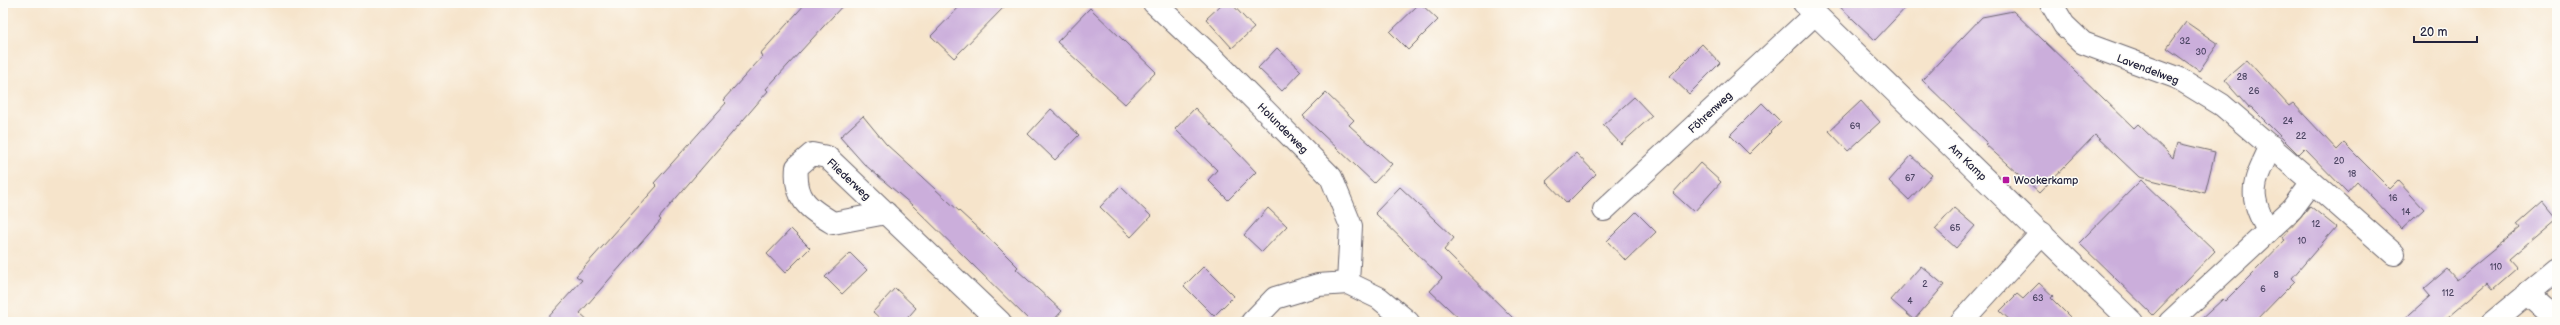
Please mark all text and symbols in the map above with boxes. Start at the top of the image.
scale bar [2414,18,2477,44]
text: 20 m [2420,25,2447,40]
house number: 32 [2180,36,2191,47]
house number: 30 [2196,47,2206,58]
street label: Lavendelweg [2115,52,2181,87]
house number: 28 [2237,72,2247,83]
house number: 26 [2249,86,2260,97]
street label: Föhrenweg [1686,89,1735,136]
street label: Holunderweg [1255,100,1311,156]
house number: 24 [2283,116,2294,127]
house number: 69 [1850,121,1860,132]
house number: 22 [2296,131,2307,142]
street label: Am Kamp [1946,141,1989,184]
street label: Fliederweg [824,156,873,203]
house number: 20 [2334,156,2344,167]
house number: 18 [2348,169,2356,180]
house number: 67 [1905,173,1916,184]
place label: Wookerkamp [2014,174,2079,187]
marker: Wookerkamp [2001,175,2011,185]
house number: 16 [2389,193,2398,204]
house number: 14 [2402,207,2411,218]
house number: 12 [2312,219,2321,230]
house number: 65 [1950,223,1960,234]
house number: 10 [2298,236,2306,247]
house number: 110 [2490,262,2502,273]
house number: 8 [2273,270,2279,281]
house number: 2 [1922,279,1928,290]
house number: 6 [2260,284,2266,295]
house number: 112 [2442,288,2455,299]
house number: 63 [2032,293,2044,304]
house number: 4 [1907,296,1913,307]

